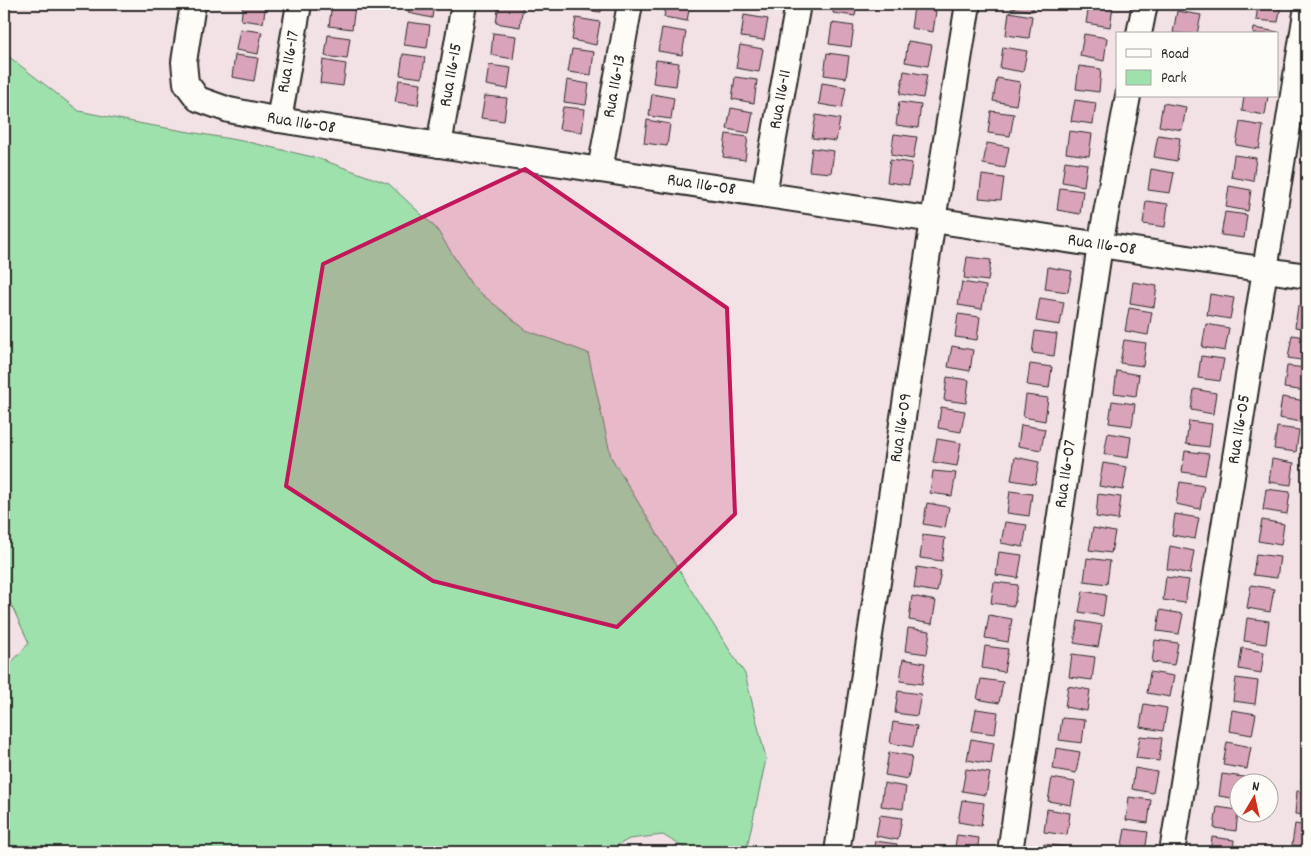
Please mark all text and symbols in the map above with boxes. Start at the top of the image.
street label: Rua 116-17 [271,29,307,95]
legend [1116,32,1278,98]
street label: Rua 116-15 [433,41,469,109]
text: Road [1161,44,1189,66]
street label: Rua 116-13 [597,53,633,120]
street label: Rua 116-11 [763,68,798,131]
text: Park [1161,68,1187,90]
street label: Rua 116-08 [265,105,337,141]
street label: Rua 116-08 [665,168,737,203]
street label: Rua 116-08 [1066,228,1138,263]
street label: Rua 116-09 [884,391,919,464]
street label: Rua 116-05 [1222,393,1257,466]
street label: Rua 116-07 [1049,438,1083,510]
north arrow [1228,774,1278,824]
text: N [1251,777,1261,798]

